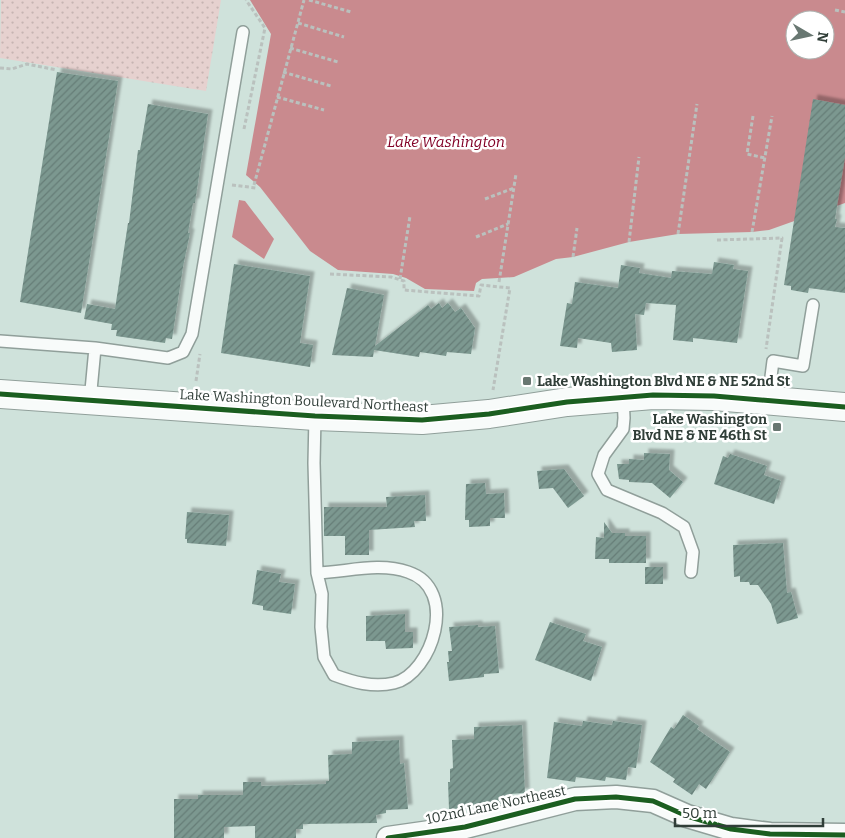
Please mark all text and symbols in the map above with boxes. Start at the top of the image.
north arrow [785,10,835,60]
text: N [813,30,832,44]
water label: Lake Washington [387,133,505,151]
place label: Lake Washington Blvd NE & NE 52nd St [537,373,791,390]
marker: Lake Washington Blvd NE & NE 52nd St [521,375,533,387]
street label: Lake Washington Boulevard Northeast [179,386,429,416]
place label: Lake Washington Blvd NE & NE 46th St [632,411,767,444]
marker: Lake Washington Blvd NE & NE 46th St [771,421,783,433]
street label: 102nd Lane Northeast [425,782,567,828]
scale bar [675,796,822,828]
text: 50 m [682,804,718,822]

